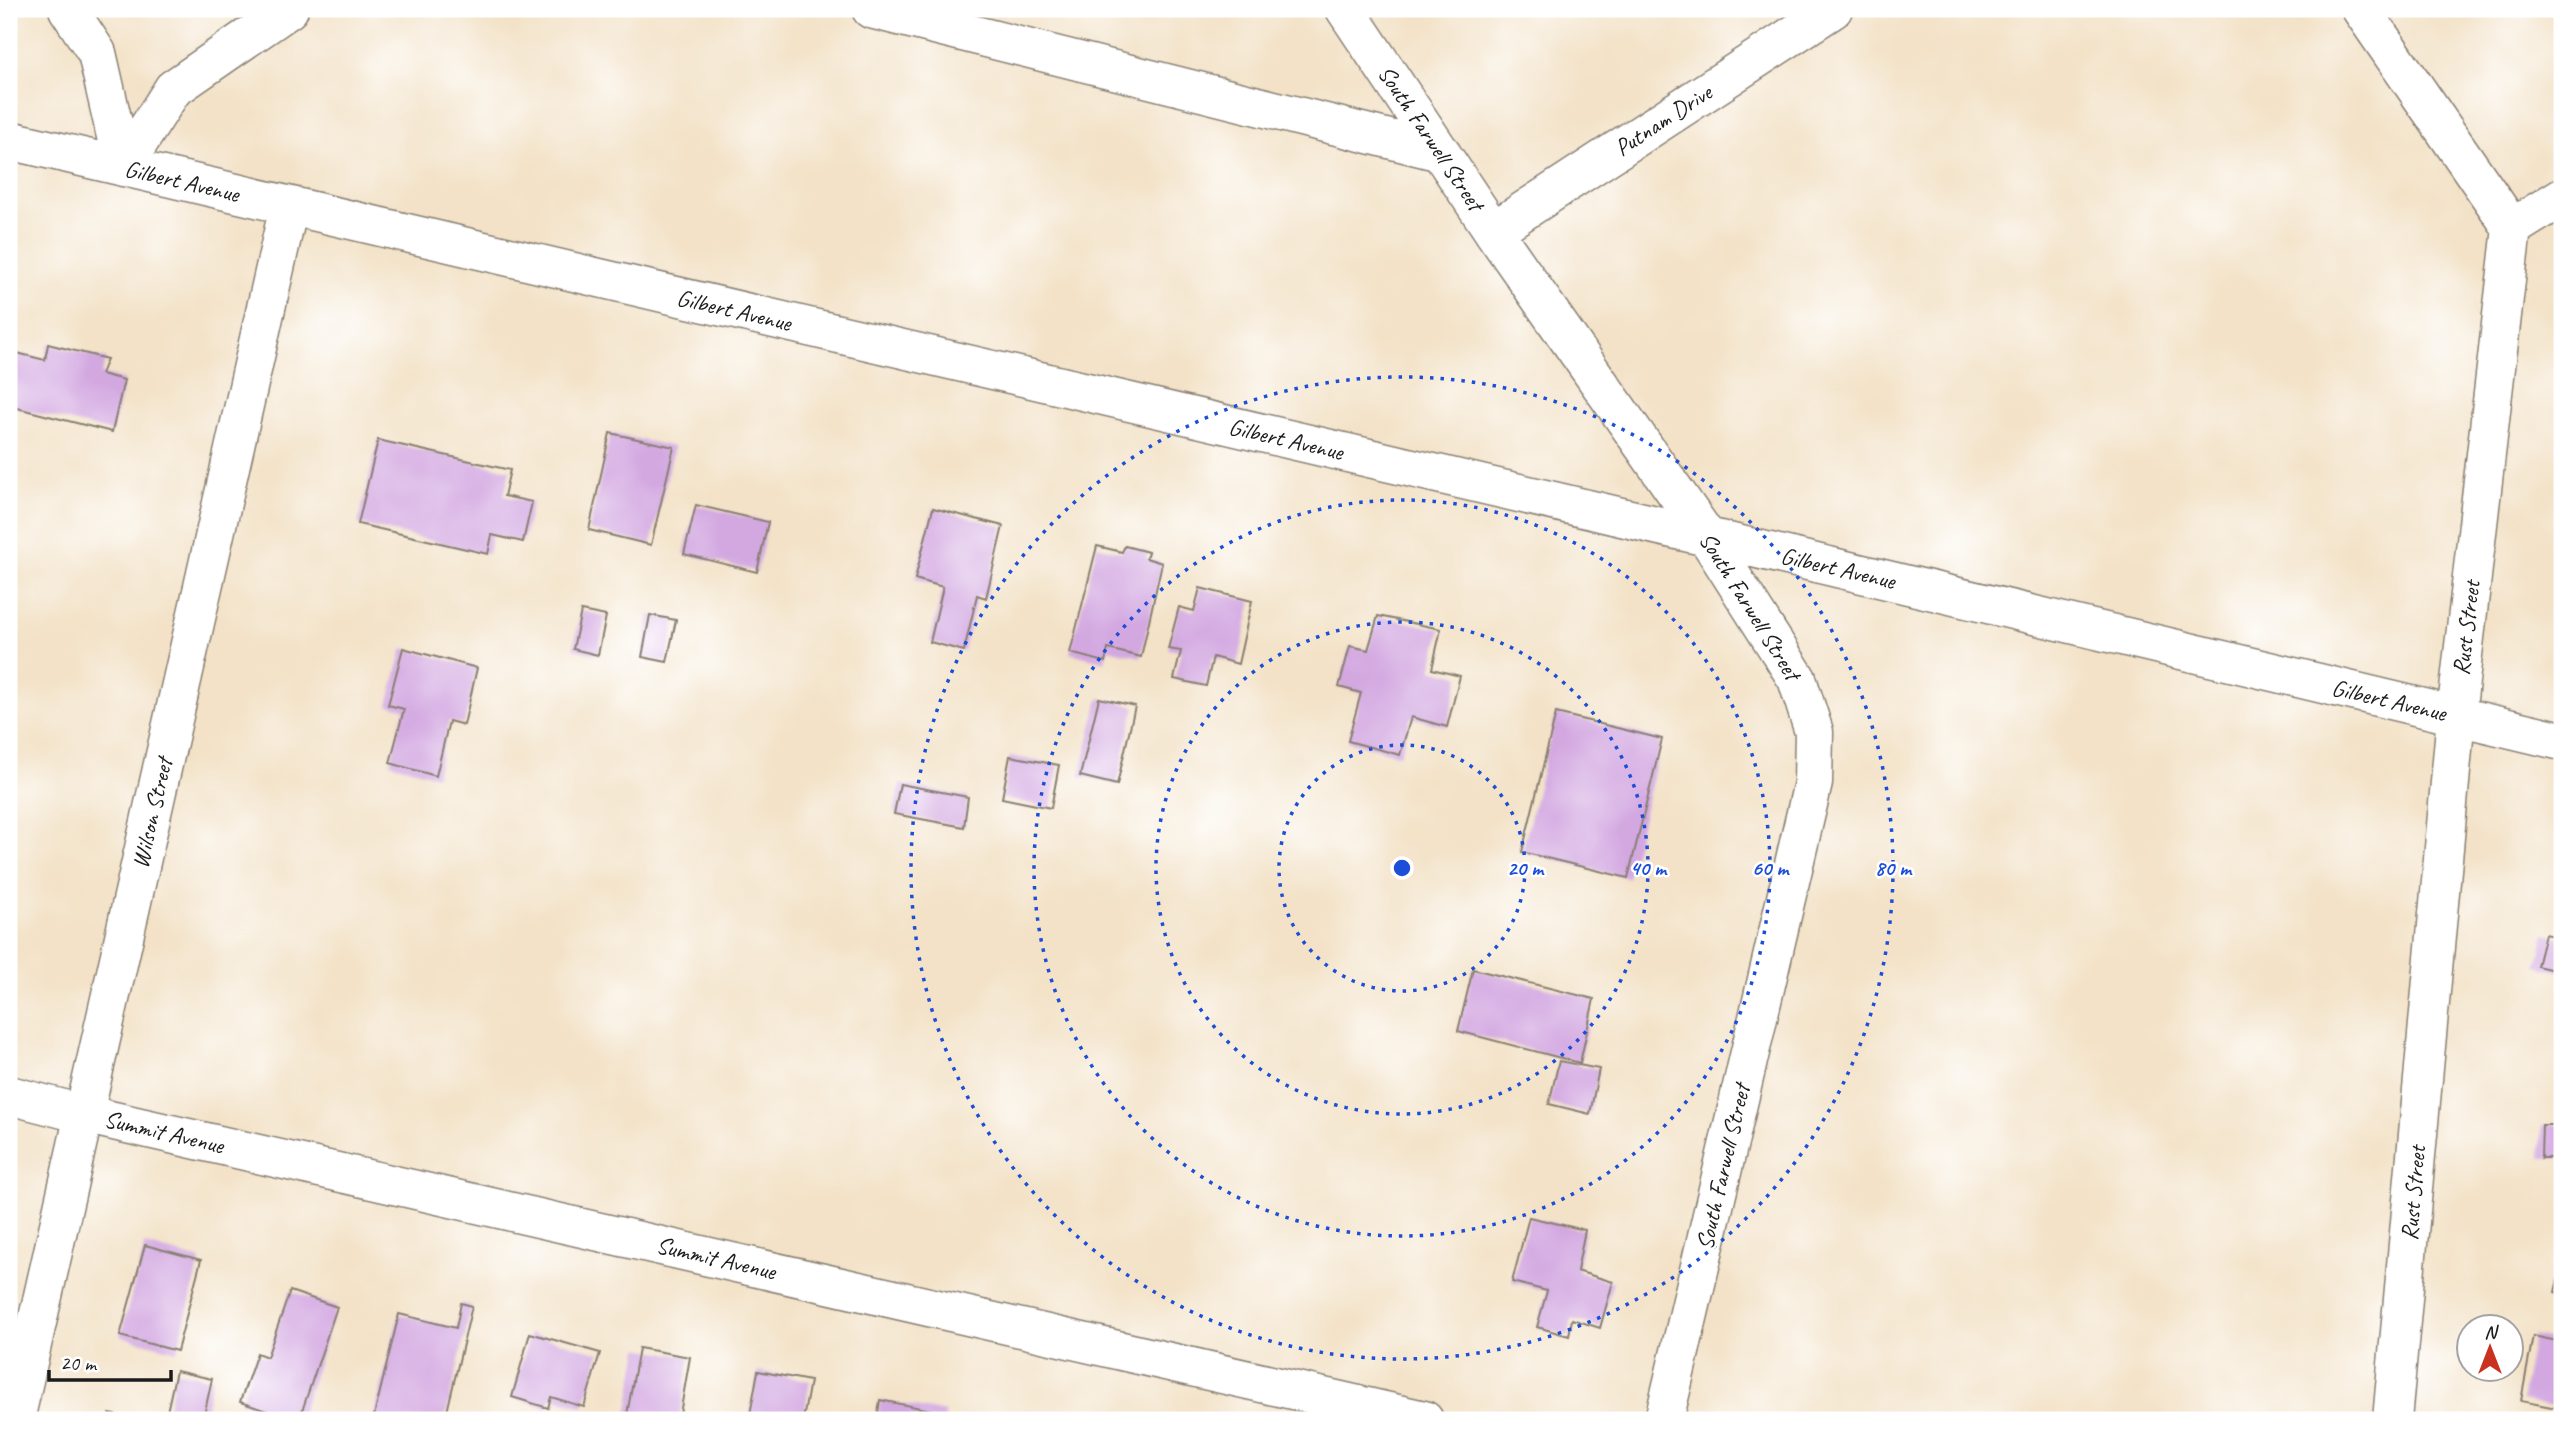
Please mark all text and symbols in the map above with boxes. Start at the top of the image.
street label: South Farwell Street [1371,60,1492,219]
street label: Putnam Drive [1609,76,1719,163]
street label: Gilbert Avenue [122,153,244,209]
street label: Gilbert Avenue [674,282,796,338]
street label: Gilbert Avenue [1226,411,1348,467]
street label: South Farwell Street [1693,526,1809,688]
street label: Gilbert Avenue [1778,540,1900,596]
street label: Rust Street [2445,577,2487,677]
street label: Gilbert Avenue [2329,672,2451,728]
street label: Wilson Street [125,752,180,871]
text: 20 m [1507,855,1545,881]
text: 40 m [1630,855,1668,881]
text: 60 m [1752,855,1790,881]
text: 80 m [1875,855,1913,881]
centre of rings [1390,856,1414,880]
street label: South Farwell Street [1689,1078,1757,1253]
street label: Summit Avenue [101,1104,229,1161]
street label: Rust Street [2394,1142,2432,1242]
street label: Summit Avenue [653,1230,781,1287]
north arrow [2456,1314,2526,1384]
text: N [2484,1320,2499,1344]
scale bar [49,1338,172,1382]
text: 20 m [60,1350,98,1376]

